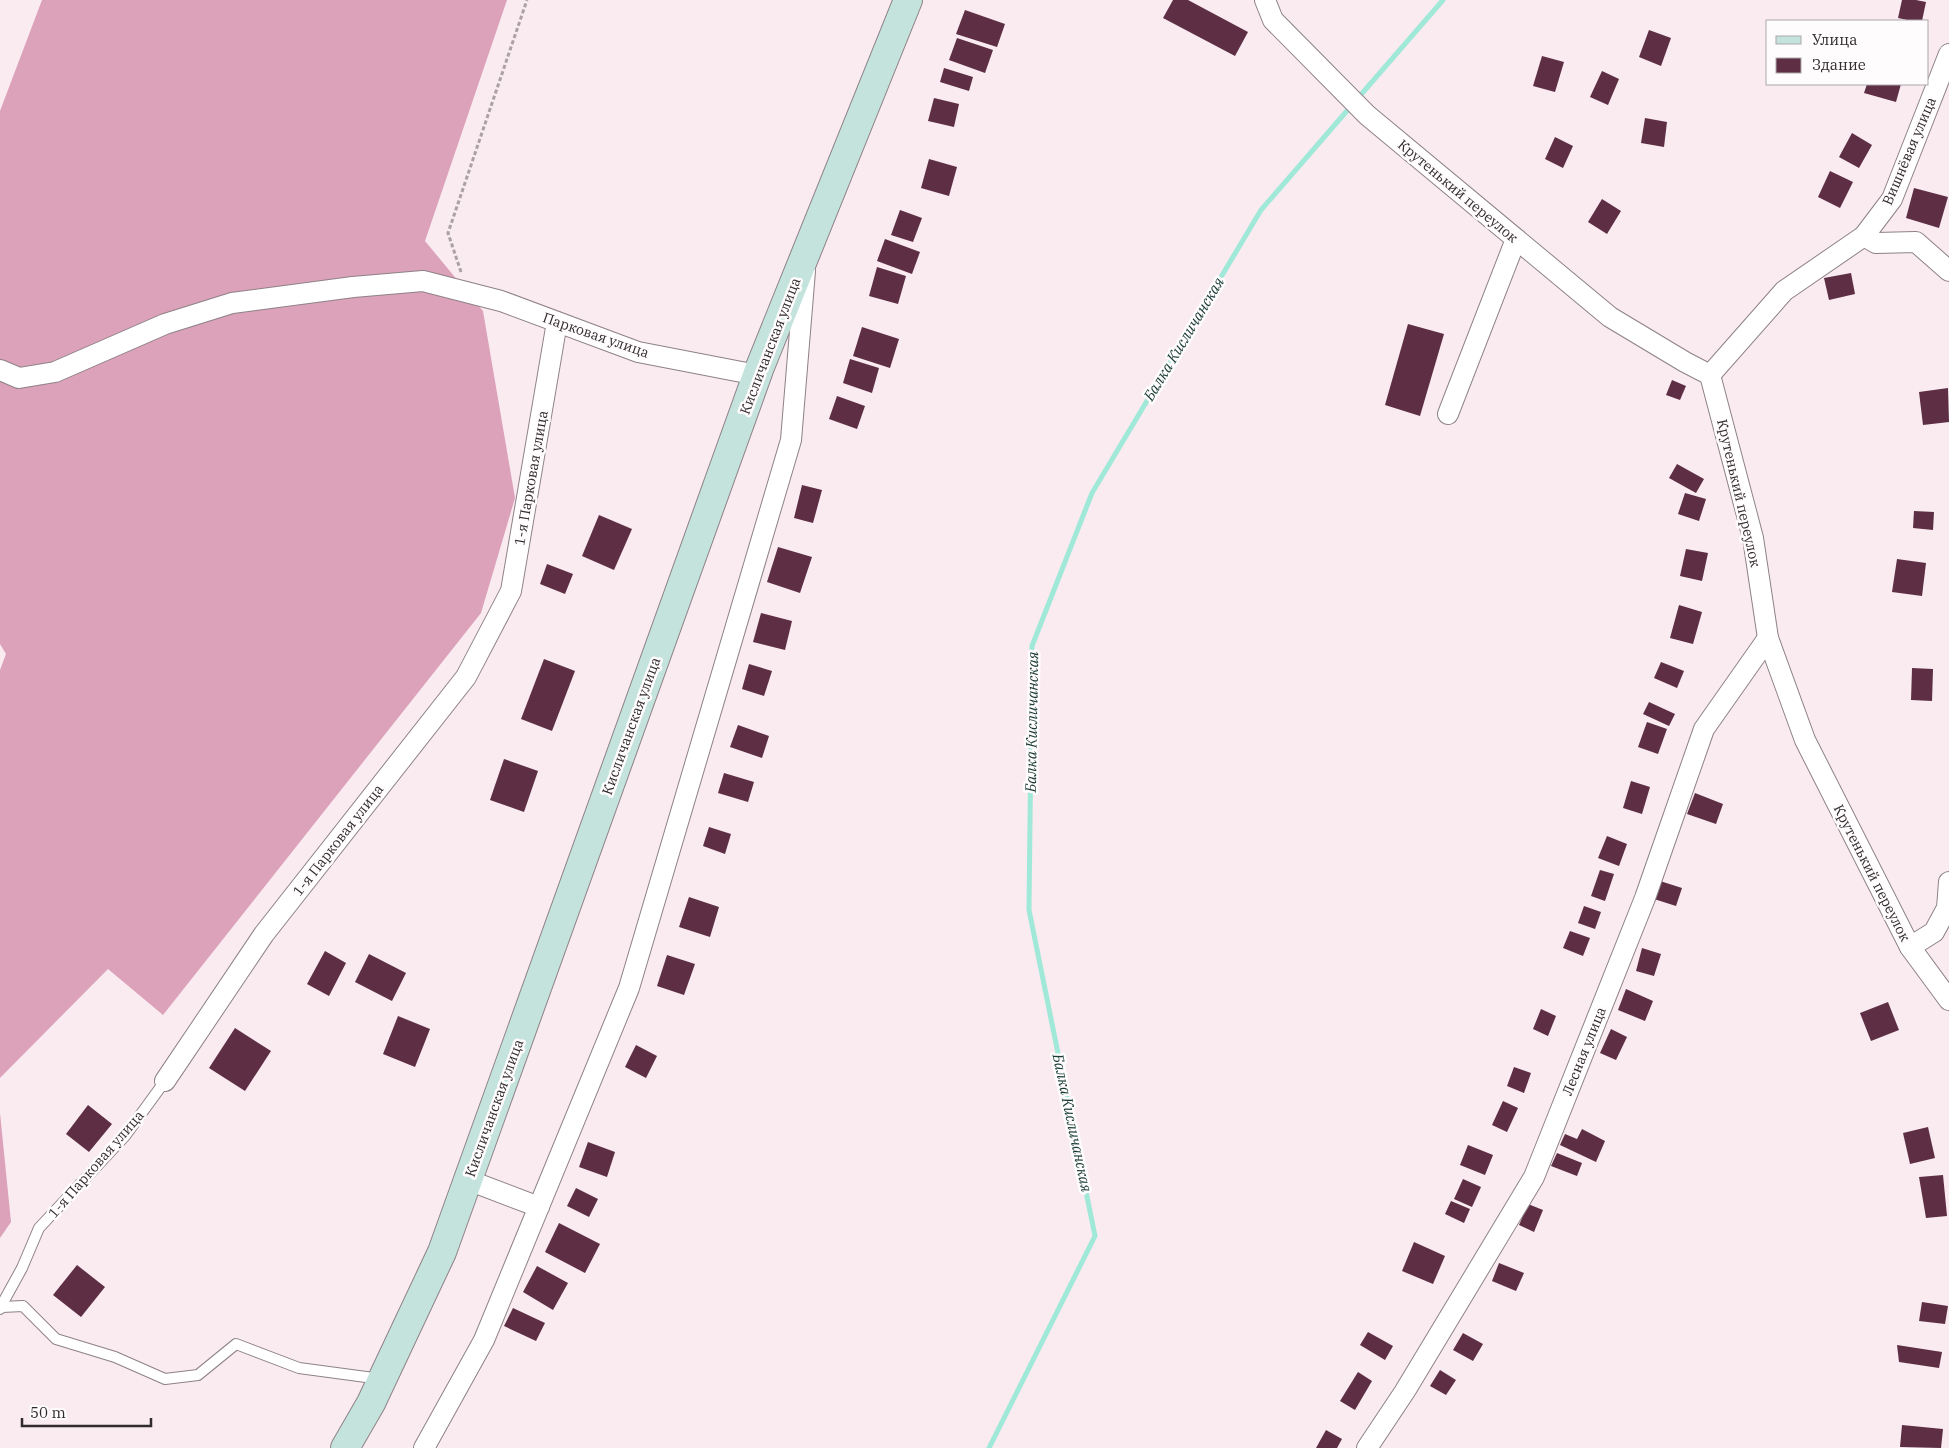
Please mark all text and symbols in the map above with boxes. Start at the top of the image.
legend [1766,20,1929,85]
text: Улица [1812,30,1857,49]
text: Здание [1812,55,1866,74]
street label: Вишнёвая улица [1878,94,1940,208]
street label: Крутенький переулок [1394,135,1522,247]
water label: Балка Кисличанская [1139,273,1228,405]
street label: Кисличанская улица [736,275,805,417]
street label: Парковая улица [540,308,652,362]
street label: 1-я Парковая улица [510,409,552,547]
street label: Крутенький переулок [1713,417,1765,569]
water label: Балка Кисличанская [1021,651,1042,794]
street label: Кисличанская улица [598,654,664,797]
street label: 1-я Парковая улица [289,780,387,899]
street label: Крутенький переулок [1830,802,1914,944]
street label: Лесная улица [1558,1004,1610,1098]
street label: Кисличанская улица [461,1036,527,1179]
water label: Балка Кисличанская [1048,1051,1096,1194]
street label: 1-я Парковая улица [44,1106,148,1222]
scale bar [22,1396,151,1428]
text: 50 m [30,1403,66,1422]

